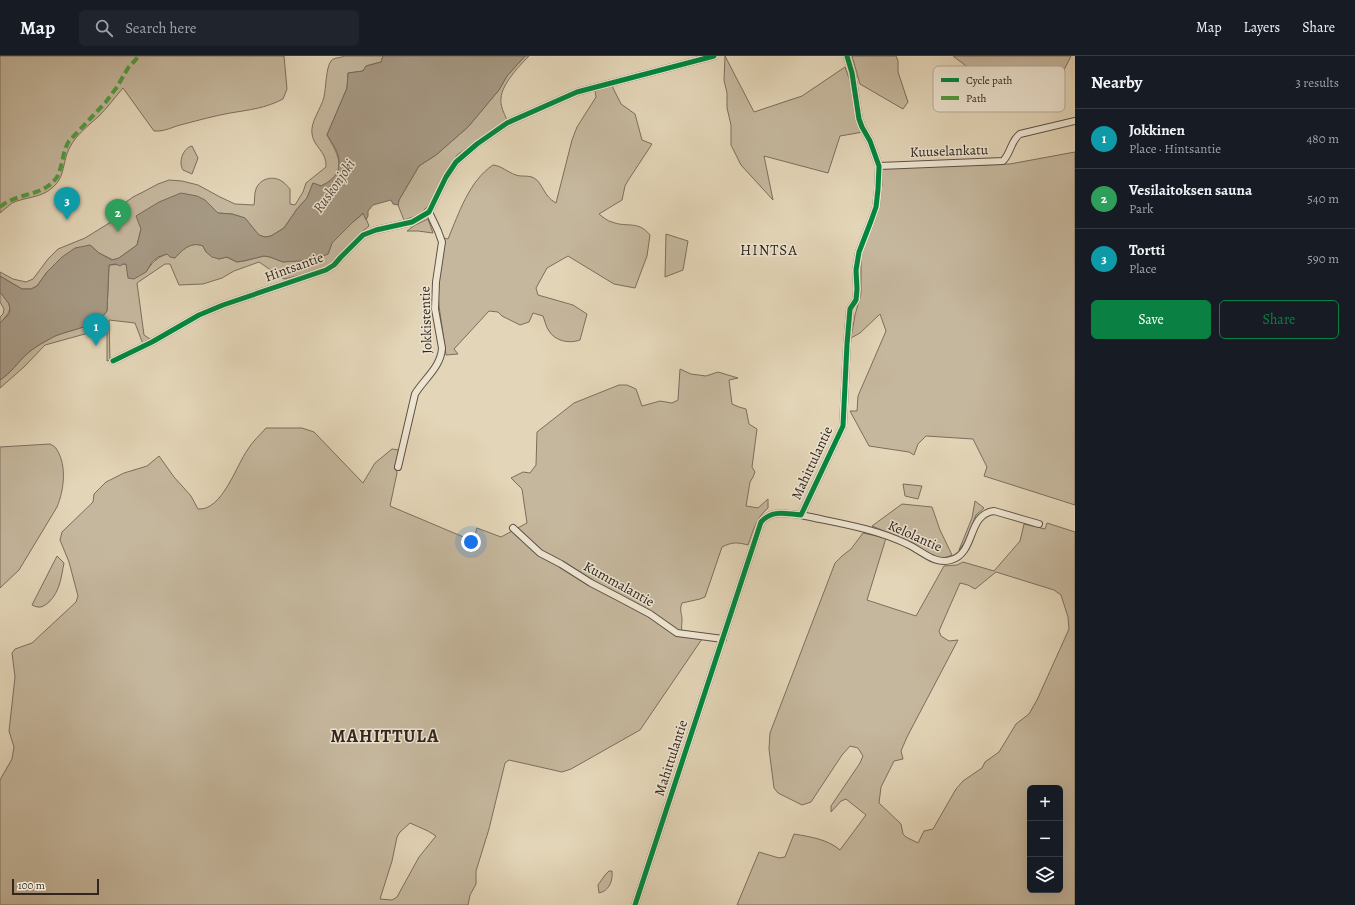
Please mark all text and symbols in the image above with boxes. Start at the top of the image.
search box [79,10,359,46]
text: Map [20,15,55,41]
icon: search [93,17,115,39]
text: Search here [125,18,197,38]
text: Map [1196,18,1222,37]
text: Layers [1244,18,1280,37]
text: Share [1302,18,1335,37]
legend [933,66,1065,112]
text: Nearby [1091,71,1142,94]
text: Cycle path [966,73,1013,88]
text: 3 results [1295,74,1339,91]
text: Path [966,91,987,106]
text: Jokkinen [1129,120,1185,140]
text: 1 [1102,130,1106,147]
text: 480 m [1306,130,1339,147]
street label: Kuuselankatu [909,140,989,162]
text: Place · Hintsantie [1129,140,1221,157]
water label: Ruskonjoki [308,155,360,217]
text: Vesilaitoksen sauna [1129,180,1252,200]
pin: 3 [54,187,80,220]
text: 2 [1101,190,1107,207]
text: 540 m [1307,190,1339,207]
pin: 2 [105,199,131,232]
text: Park [1129,200,1153,217]
district label: HINTSA [740,240,798,260]
text: Tortti [1129,240,1165,260]
street label: Hintsantie [262,248,326,286]
text: 3 [1101,250,1107,267]
text: 590 m [1307,250,1339,267]
text: Place [1129,260,1157,277]
street label: Jokkistentie [415,286,437,354]
button: Save [1091,300,1211,339]
button: Share [1219,300,1339,339]
pin: 1 [83,313,109,346]
street label: Mahittulantie [787,423,837,503]
street label: Kelolantie [885,516,945,556]
your location [461,532,481,552]
street label: Kummalantie [580,557,658,611]
street label: Mahittulantie [650,718,692,798]
district label: MAHITTULA [331,724,439,748]
map controls [1027,785,1063,893]
button: + [1027,785,1063,821]
button: − [1027,821,1063,857]
button: layers [1027,857,1063,893]
scale bar [12,877,99,896]
text: 100 m [18,878,45,893]

